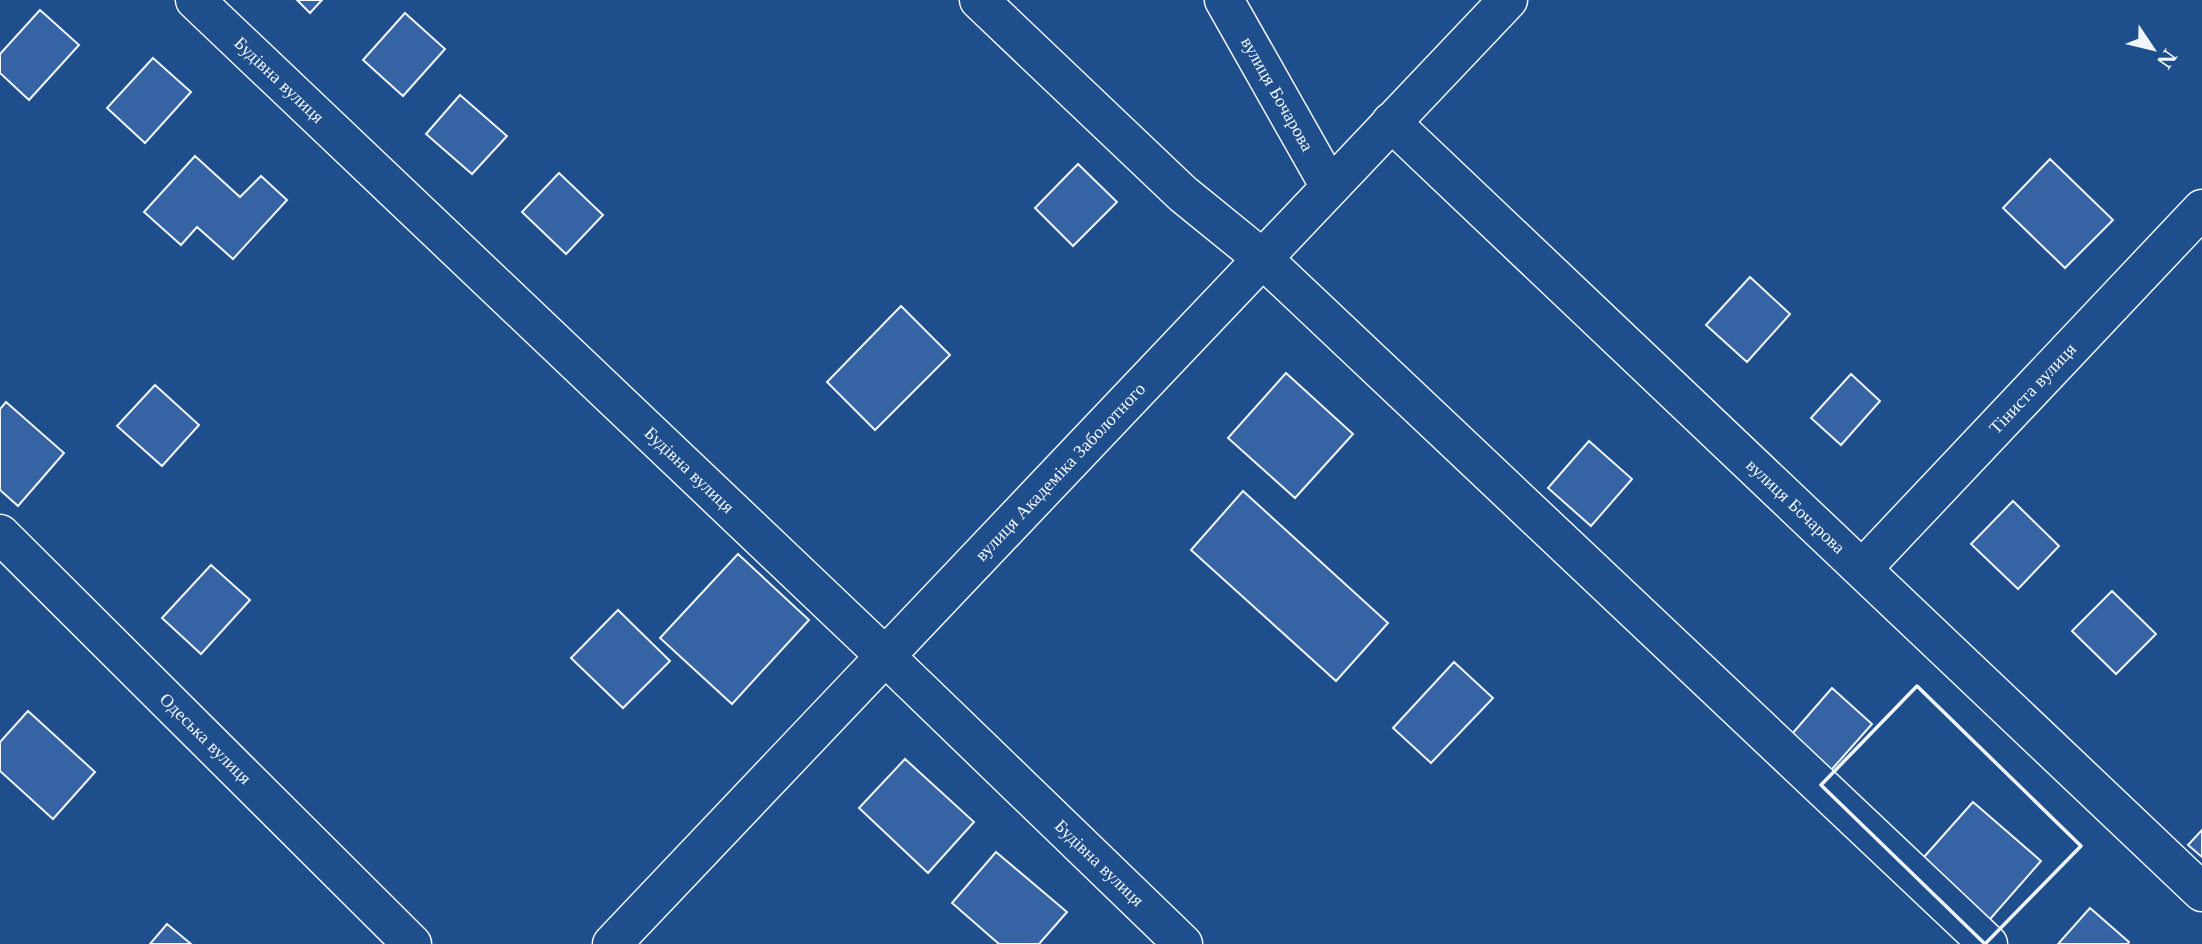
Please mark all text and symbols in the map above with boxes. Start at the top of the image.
north arrow [2118,14,2188,84]
street label: Будівна вулиця [229,32,329,128]
street label: вулиця Бочарова [1236,33,1318,155]
text: N [2152,45,2181,72]
street label: Тіниста вулиця [1984,338,2081,439]
street label: вулиця Академіка Заболотного [970,378,1150,566]
street label: Будівна вулиця [640,422,739,518]
street label: вулиця Бочарова [1742,454,1850,558]
street label: Одеська вулиця [155,688,256,789]
street label: Будівна вулиця [1050,815,1149,911]

